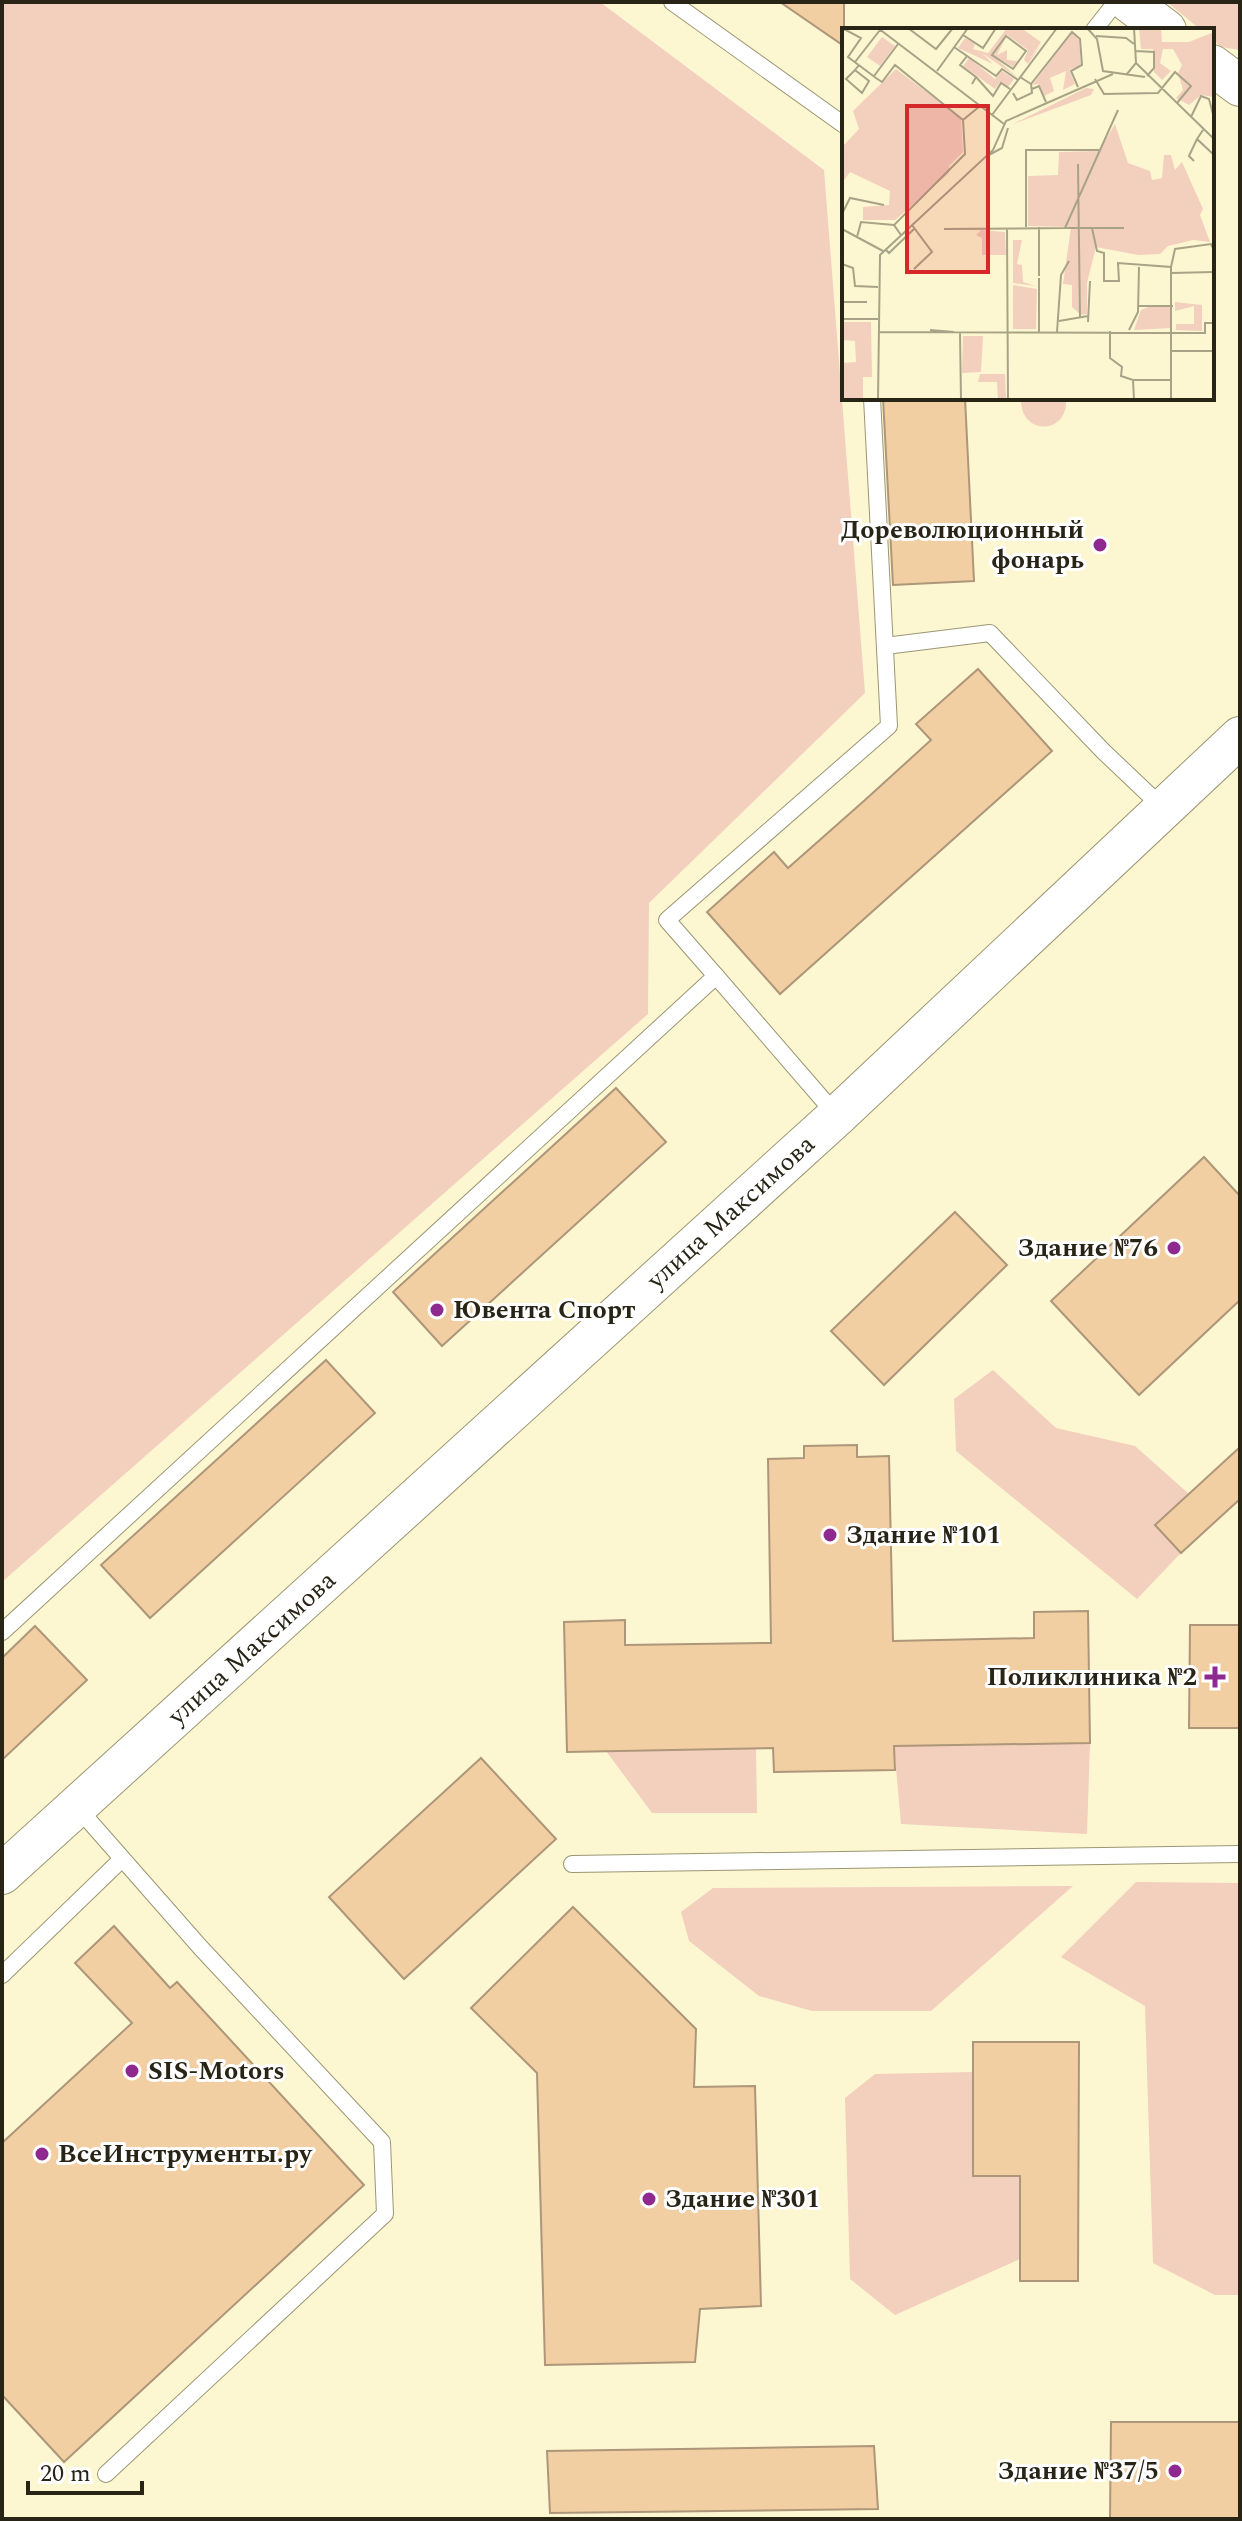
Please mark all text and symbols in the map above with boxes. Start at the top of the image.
inset map [842,28,1214,400]
place label: Дореволюционный фонарь [841,510,1084,580]
marker: Дореволюционный фонарь [1091,536,1109,554]
street label: улица Максимова [637,1125,825,1300]
place label: Здание №76 [1018,1228,1158,1268]
marker: Здание №76 [1165,1239,1183,1257]
place label: Ювента Спорт [453,1290,635,1330]
marker: Ювента Спорт [428,1301,446,1319]
place label: Здание №101 [846,1515,1001,1555]
marker: Здание №101 [821,1526,839,1544]
street label: улица Максимова [158,1561,346,1736]
place label: Поликлиника №2 [987,1657,1197,1697]
marker: Поликлиника №2 [1204,1666,1226,1688]
place label: SIS-Motors [148,2051,285,2091]
marker: SIS-Motors [123,2062,141,2080]
place label: ВсеИнструменты.ру [58,2134,313,2174]
marker: ВсеИнструменты.ру [33,2145,51,2163]
place label: Здание №301 [665,2179,820,2219]
marker: Здание №301 [640,2190,658,2208]
scale bar [28,2445,142,2495]
place label: Здание №37/5 [998,2451,1159,2491]
text: 20 m [40,2456,91,2492]
marker: Здание №37/5 [1166,2462,1184,2480]

